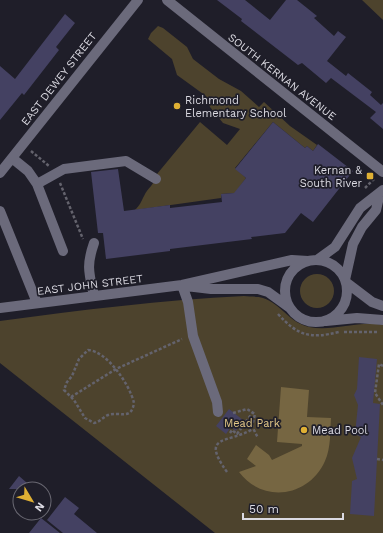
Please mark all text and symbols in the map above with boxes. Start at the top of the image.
street label: EAST DEWEY STREET [19,30,100,128]
street label: SOUTH KERNAN AVENUE [225,31,339,123]
place label: Richmond Elementary School [185,94,287,120]
marker: Richmond Elementary School [172,101,182,111]
place label: Kernan & South River [300,164,363,190]
marker: Kernan & South River [365,171,375,181]
street label: EAST JOHN STREET [36,272,144,298]
park label: Mead Park [224,417,280,430]
place label: Mead Pool [312,424,368,437]
marker: Mead Pool [299,425,309,435]
north arrow [12,481,52,521]
scale bar [243,495,343,521]
text: N [32,500,47,514]
text: 50 m [249,502,279,516]

